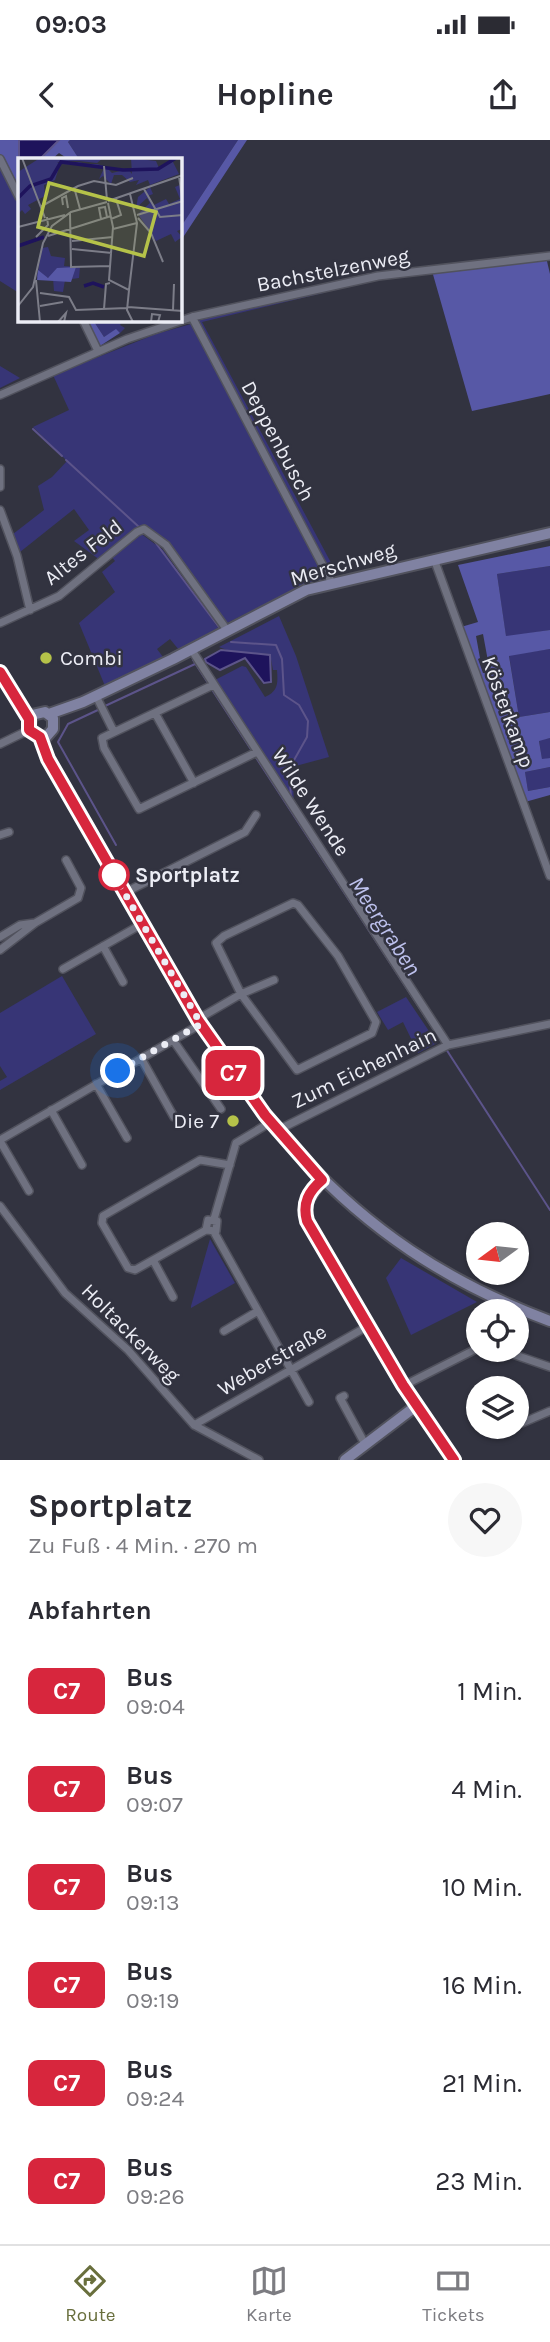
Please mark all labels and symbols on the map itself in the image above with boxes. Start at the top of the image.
inset map [18,158,182,322]
street label: Bachstelzenweg [255,243,411,297]
street label: Deppenbusch [236,377,320,505]
street label: Altes Feld [39,514,127,590]
street label: Merschweg [288,537,399,590]
place label: Combi [60,646,123,670]
marker: Combi [38,650,54,666]
street label: Kösterkamp [477,653,539,771]
street label: Wilde Wende [267,743,355,861]
marker: Sportplatz [99,860,129,890]
place label: Sportplatz [135,863,240,887]
water label: Meergraben [343,871,427,981]
street label: Zum Eichenhain [288,1023,440,1113]
line badge: C7 [202,1050,264,1096]
your location [100,1053,135,1088]
place label: Die 7 [173,1109,219,1133]
marker: Die 7 [225,1113,241,1129]
north arrow [466,1222,528,1284]
street label: Holtackerweg [77,1279,185,1387]
street label: Weberstraße [213,1319,331,1401]

